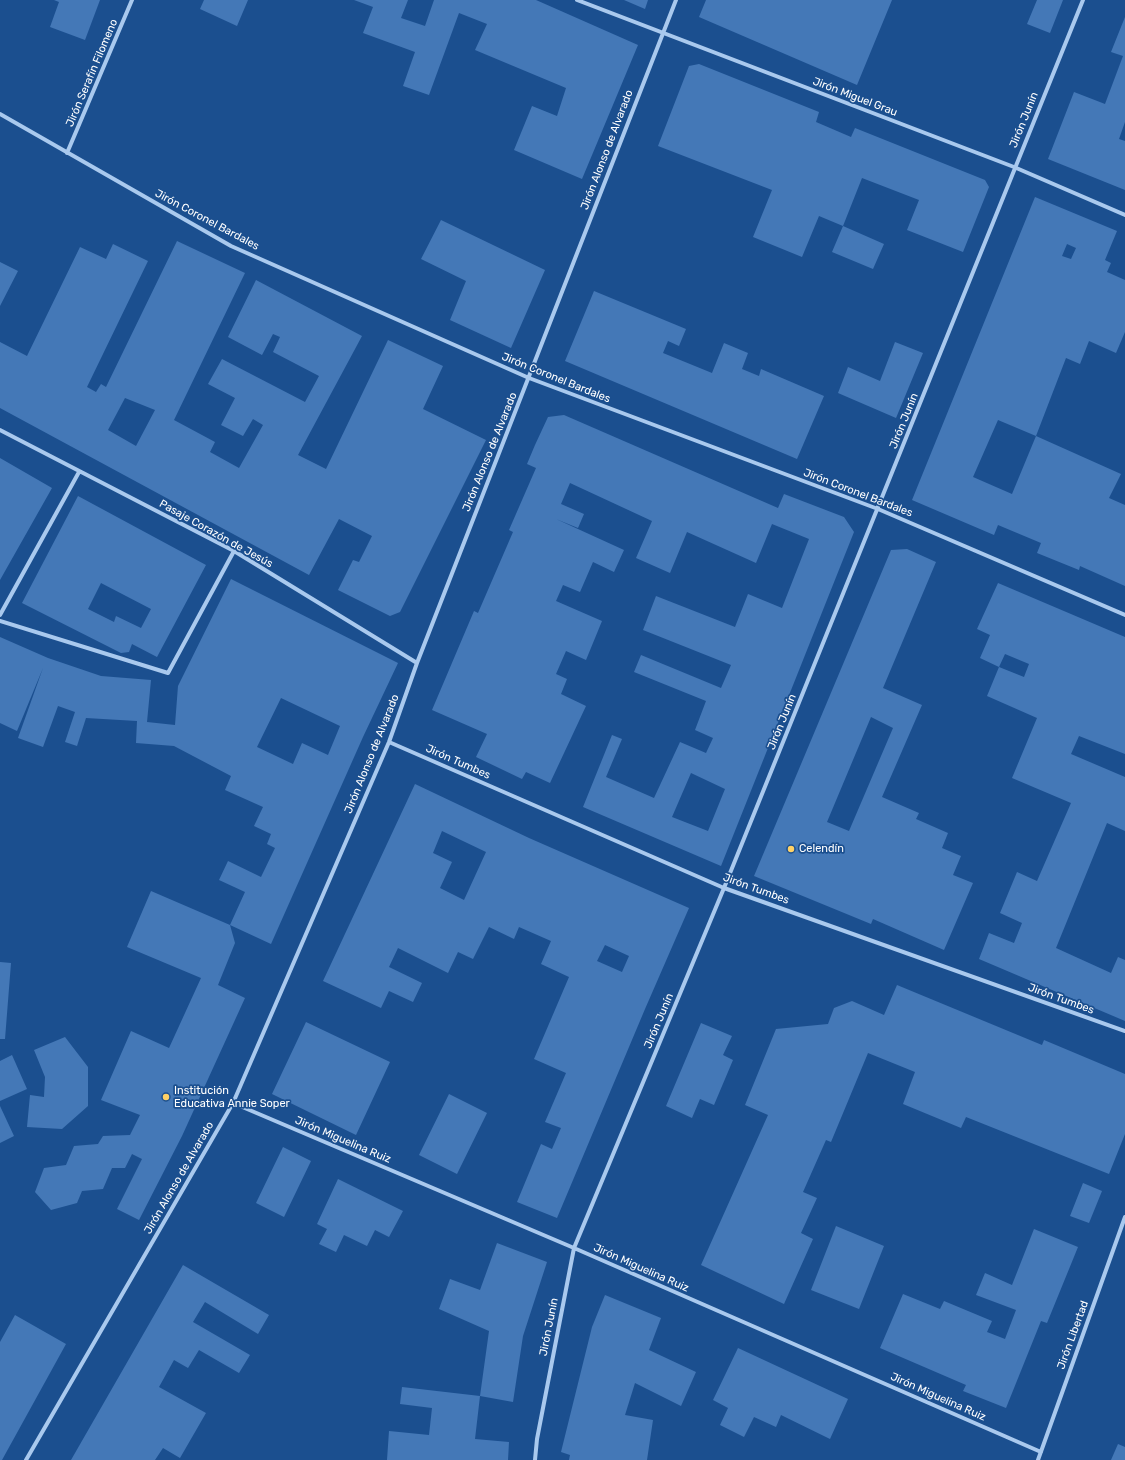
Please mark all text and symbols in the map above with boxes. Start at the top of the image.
street label: Jirón Serafín Filomeno [63,17,121,129]
street label: Jirón Miguel Grau [811,75,899,119]
street label: Jirón Alonso de Alvarado [578,88,636,212]
street label: Jirón Junín [1007,90,1041,150]
street label: Jirón Coronel Bardales [153,187,261,253]
street label: Jirón Coronel Bardales [500,350,612,406]
street label: Jirón Alonso de Alvarado [460,390,520,514]
street label: Jirón Junín [887,391,921,451]
street label: Jirón Coronel Bardales [801,466,915,520]
street label: Pasaje Corazón de Jesús [157,497,275,571]
street label: Jirón Alonso de Alvarado [342,692,402,816]
street label: Jirón Junín [765,692,799,752]
street label: Jirón Tumbes [424,742,492,782]
place label: Celendín [799,842,844,856]
marker: Celendín [786,844,796,854]
street label: Jirón Tumbes [721,871,791,907]
street label: Jirón Tumbes [1026,981,1096,1017]
street label: Jirón Junín [641,991,677,1051]
place label: Institución Educativa Annie Soper [174,1084,290,1110]
marker: Institución Educativa Annie Soper [161,1092,171,1102]
street label: Jirón Miguelina Ruiz [293,1114,393,1166]
street label: Jirón Alonso de Alvarado [141,1120,217,1236]
street label: Jirón Miguelina Ruiz [591,1241,691,1295]
street label: Jirón Junín [537,1297,561,1357]
street label: Jirón Libertad [1054,1299,1092,1371]
street label: Jirón Miguelina Ruiz [888,1370,988,1424]

